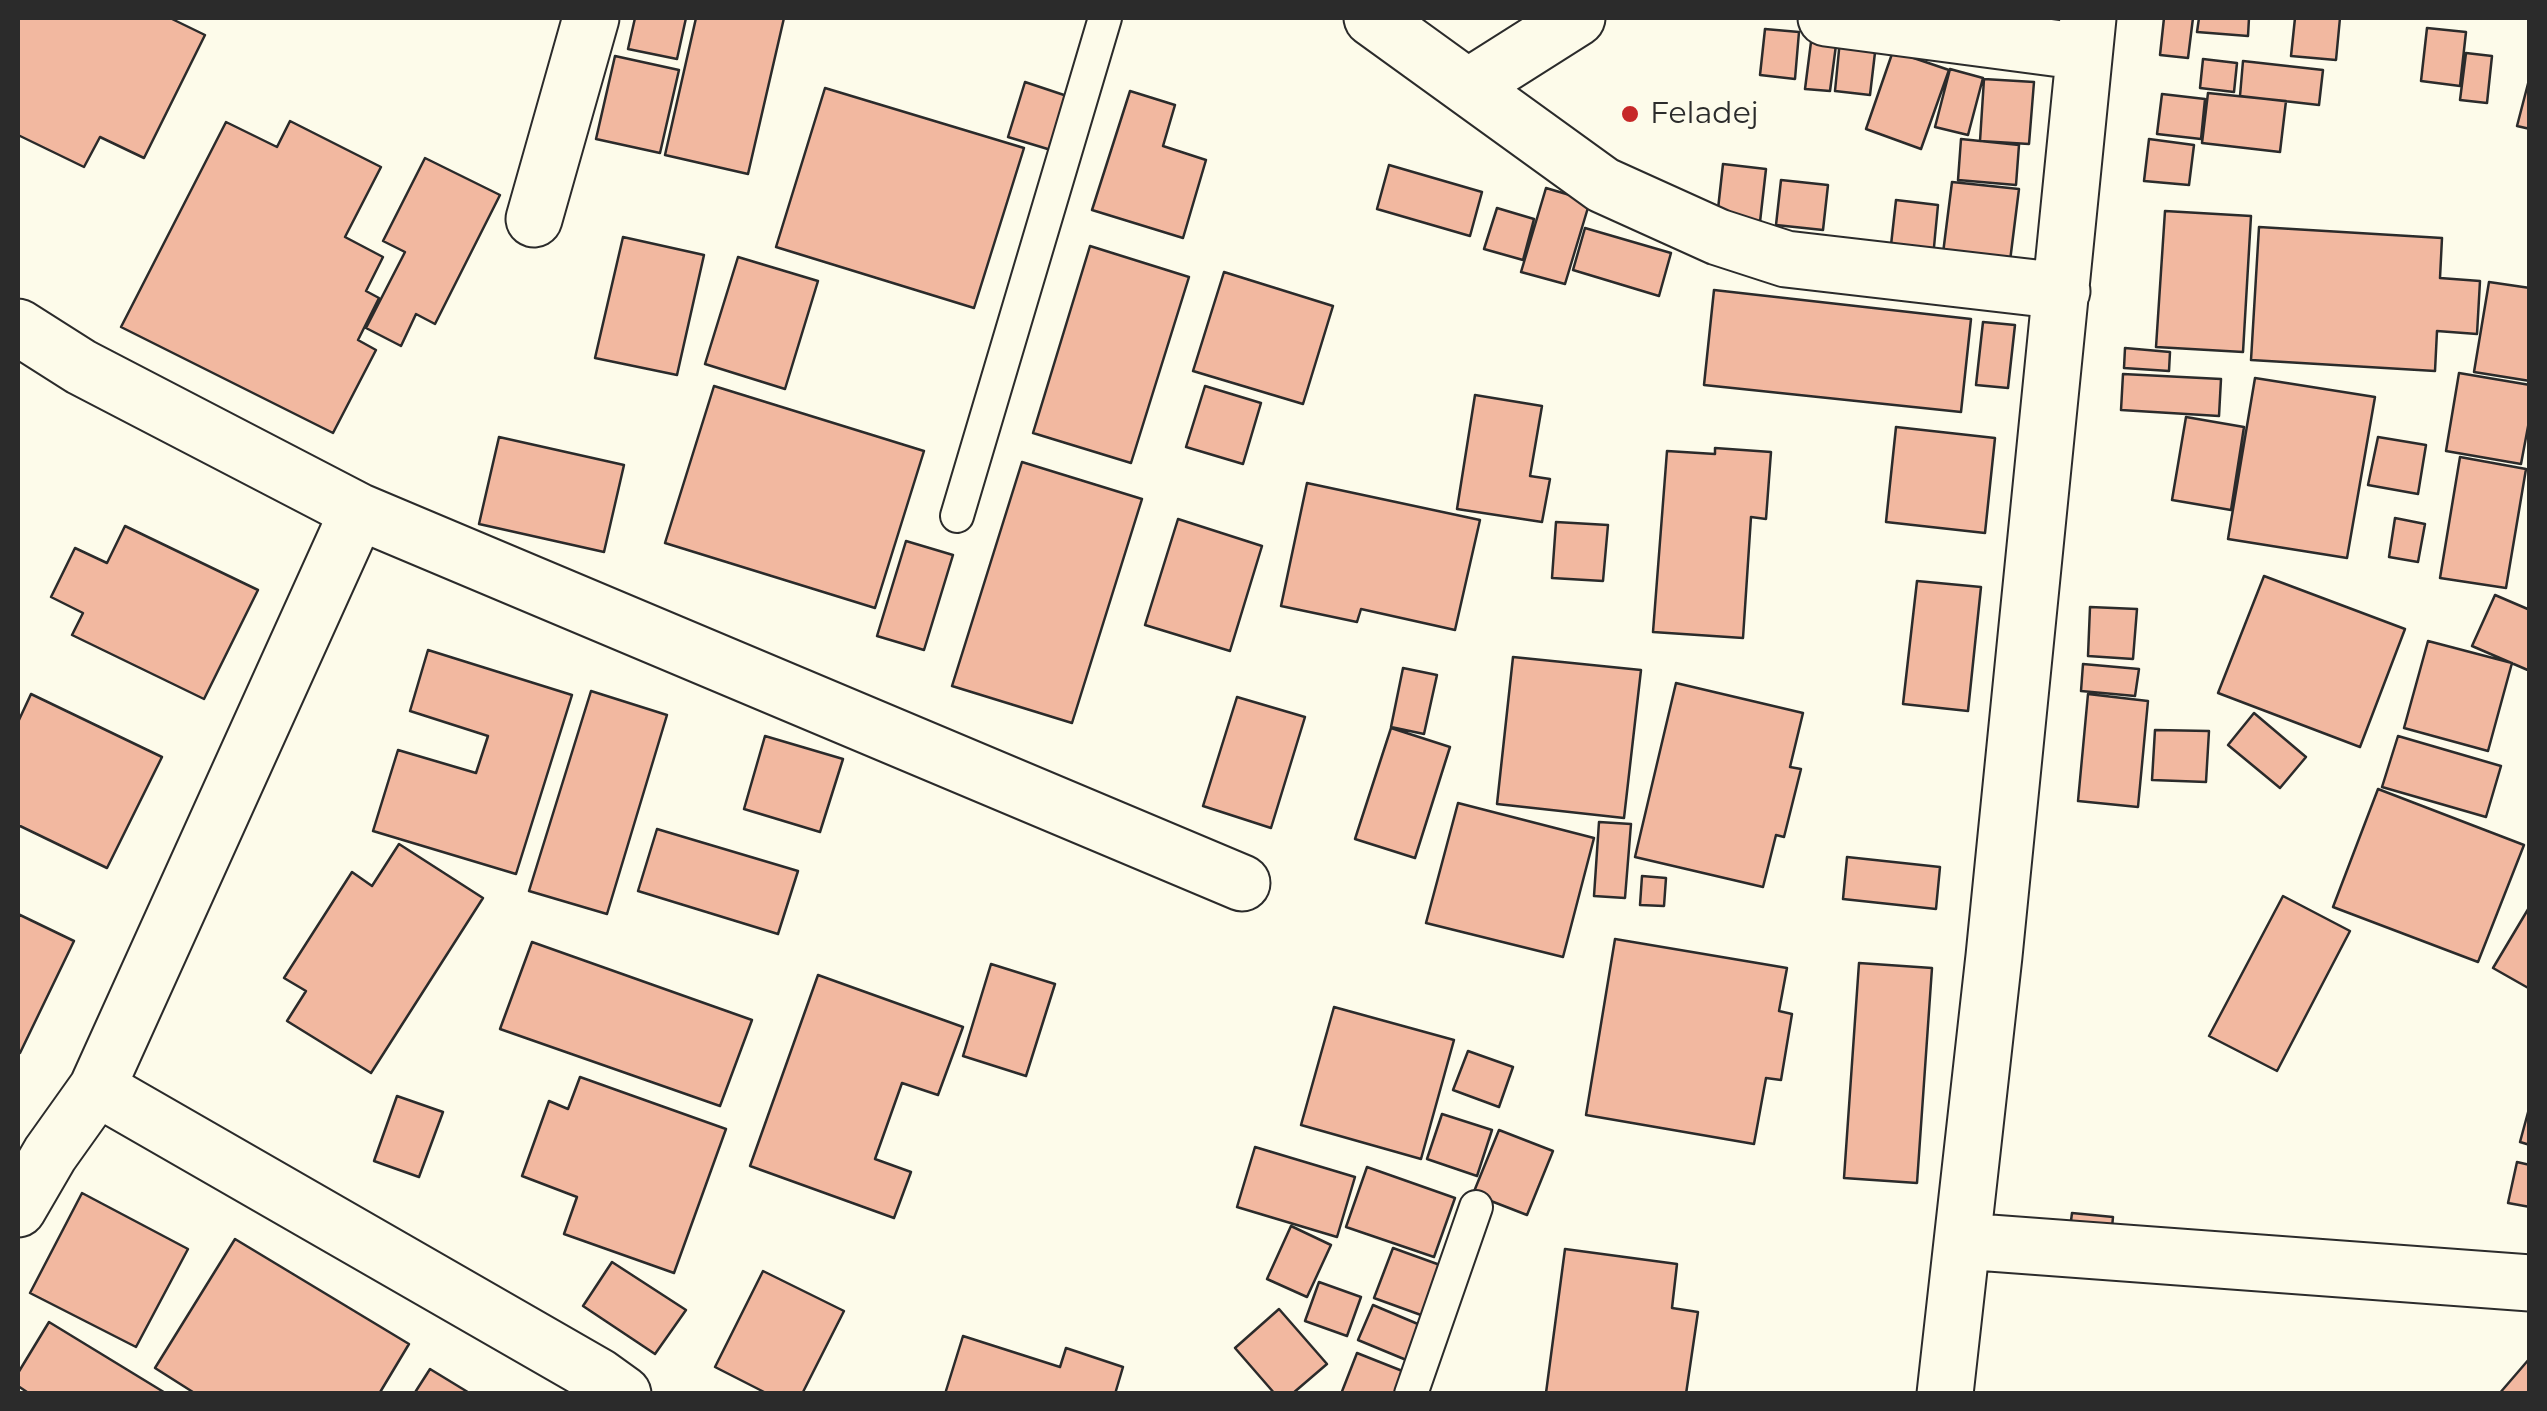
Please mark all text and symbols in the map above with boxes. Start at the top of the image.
place label: Feladej [1650,96,1759,132]
marker: Feladej [1619,103,1641,125]

